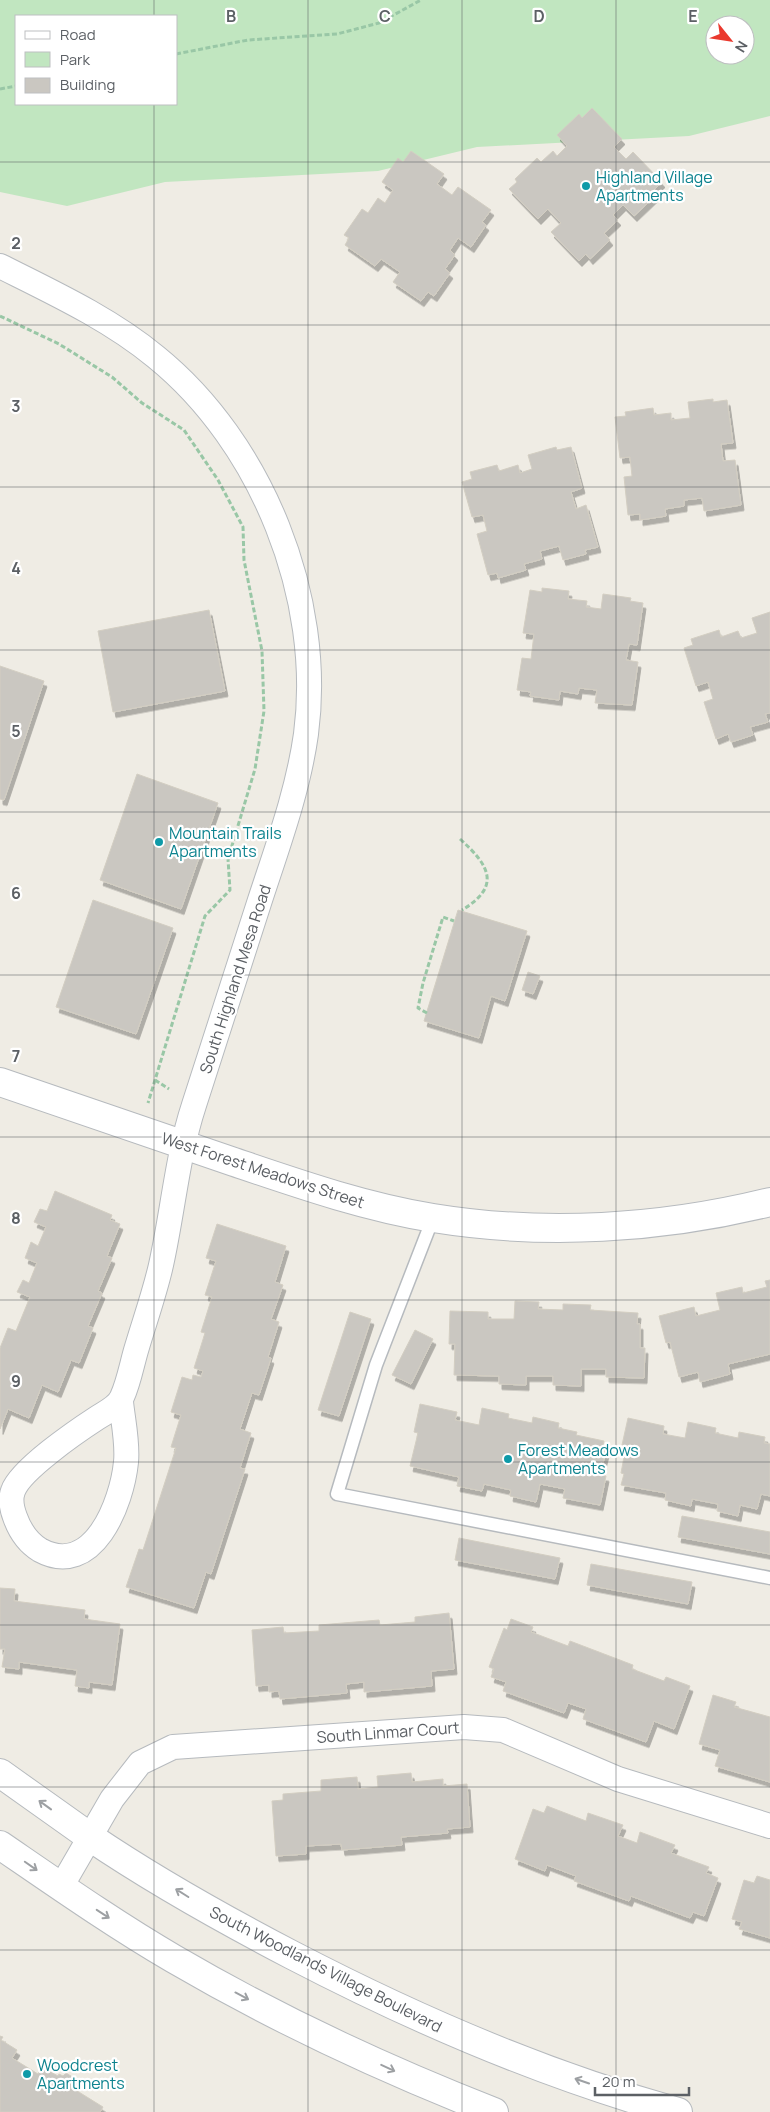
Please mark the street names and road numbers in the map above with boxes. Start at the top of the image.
street label: South Highland Mesa Road [194,882,276,1076]
street label: West Forest Meadows Street [159,1127,367,1213]
street label: South Linmar Court [316,1716,460,1748]
street label: South Woodlands Village Boulevard [206,1901,446,2037]

